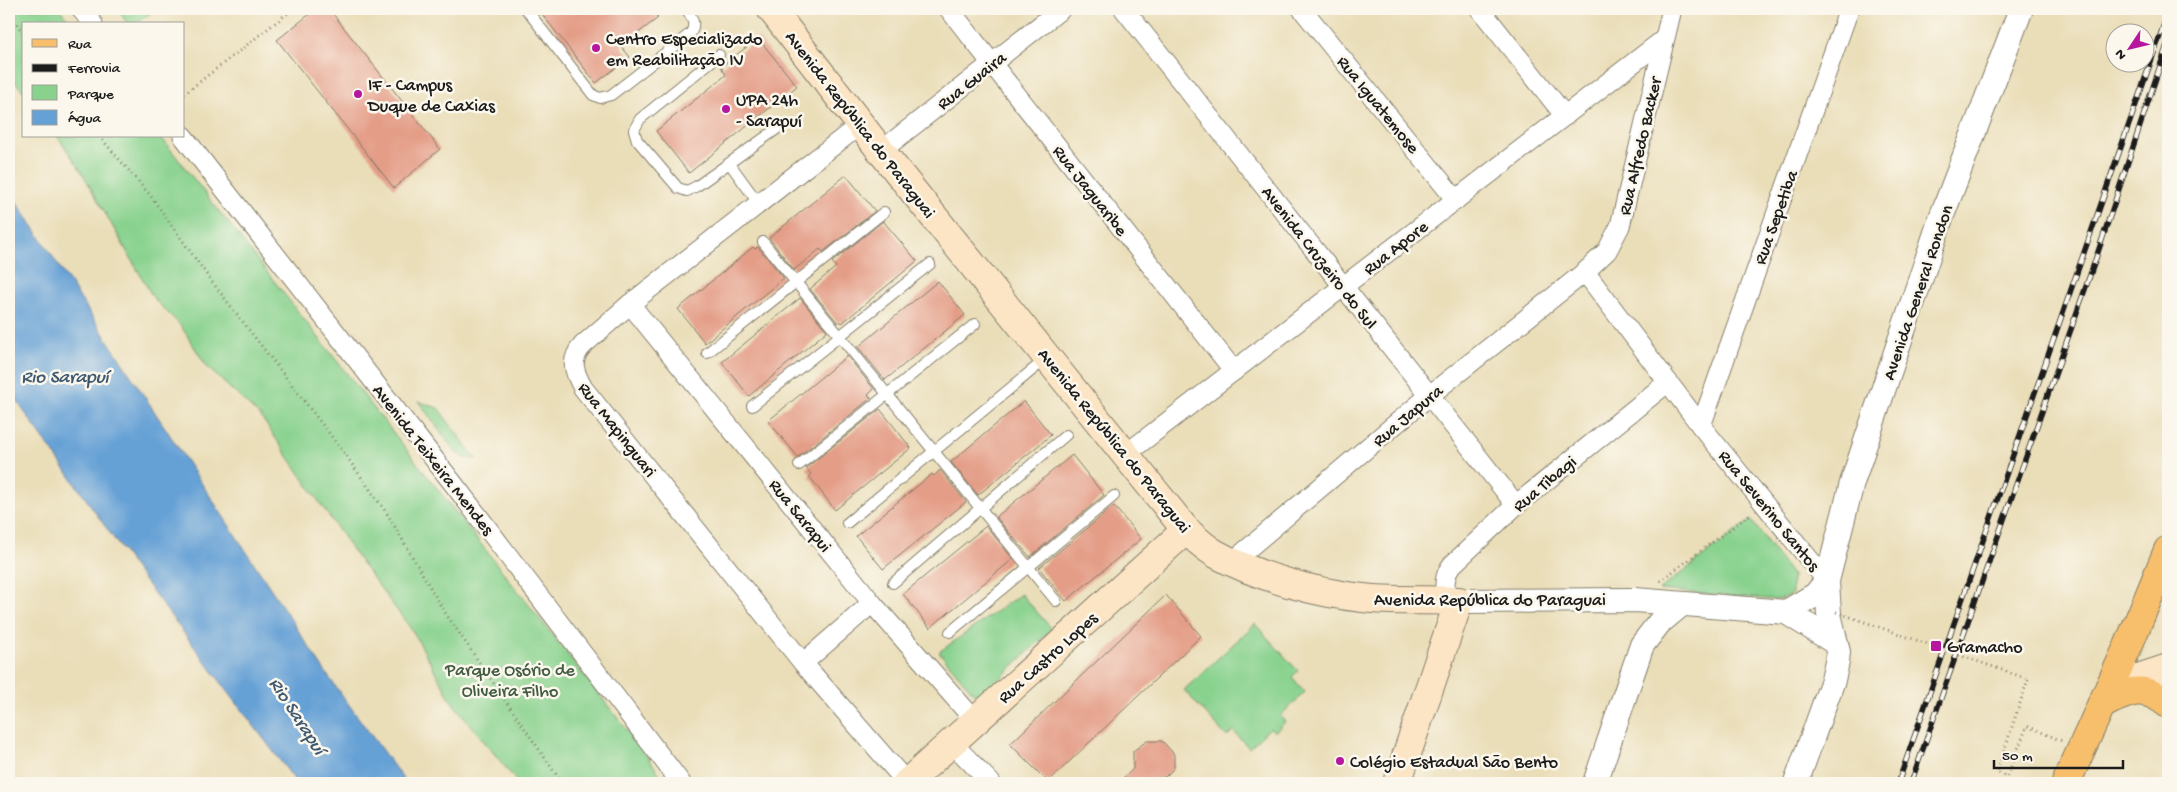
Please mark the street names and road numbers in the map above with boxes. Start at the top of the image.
street label: Avenida República do Paraguai [779,28,939,223]
street label: Rua Guaira [934,48,1012,116]
street label: Rua Iguatemose [1331,52,1423,159]
street label: Rua Alfredo Backer [1615,74,1668,218]
street label: Rua Jaguaribe [1047,142,1131,242]
street label: Rua Sepetiba [1751,167,1804,268]
street label: Avenida Cruzeiro do Sul [1256,183,1380,334]
street label: Avenida General Rondon [1879,202,1959,383]
street label: Rua Apore [1360,217,1434,281]
street label: Avenida República do Paraguai [1032,345,1194,538]
street label: Rua Mapinguari [572,379,660,482]
street label: Avenida Teixeira Mendes [367,381,498,541]
street label: Rua Japura [1369,381,1449,452]
street label: Rua Severino Santos [1713,447,1824,577]
street label: Rua Tibagi [1510,452,1582,518]
street label: Rua Sarapui [763,476,835,557]
street label: Avenida República do Paraguai [1374,591,1606,612]
street label: Rua Castro Lopes [995,608,1104,709]

